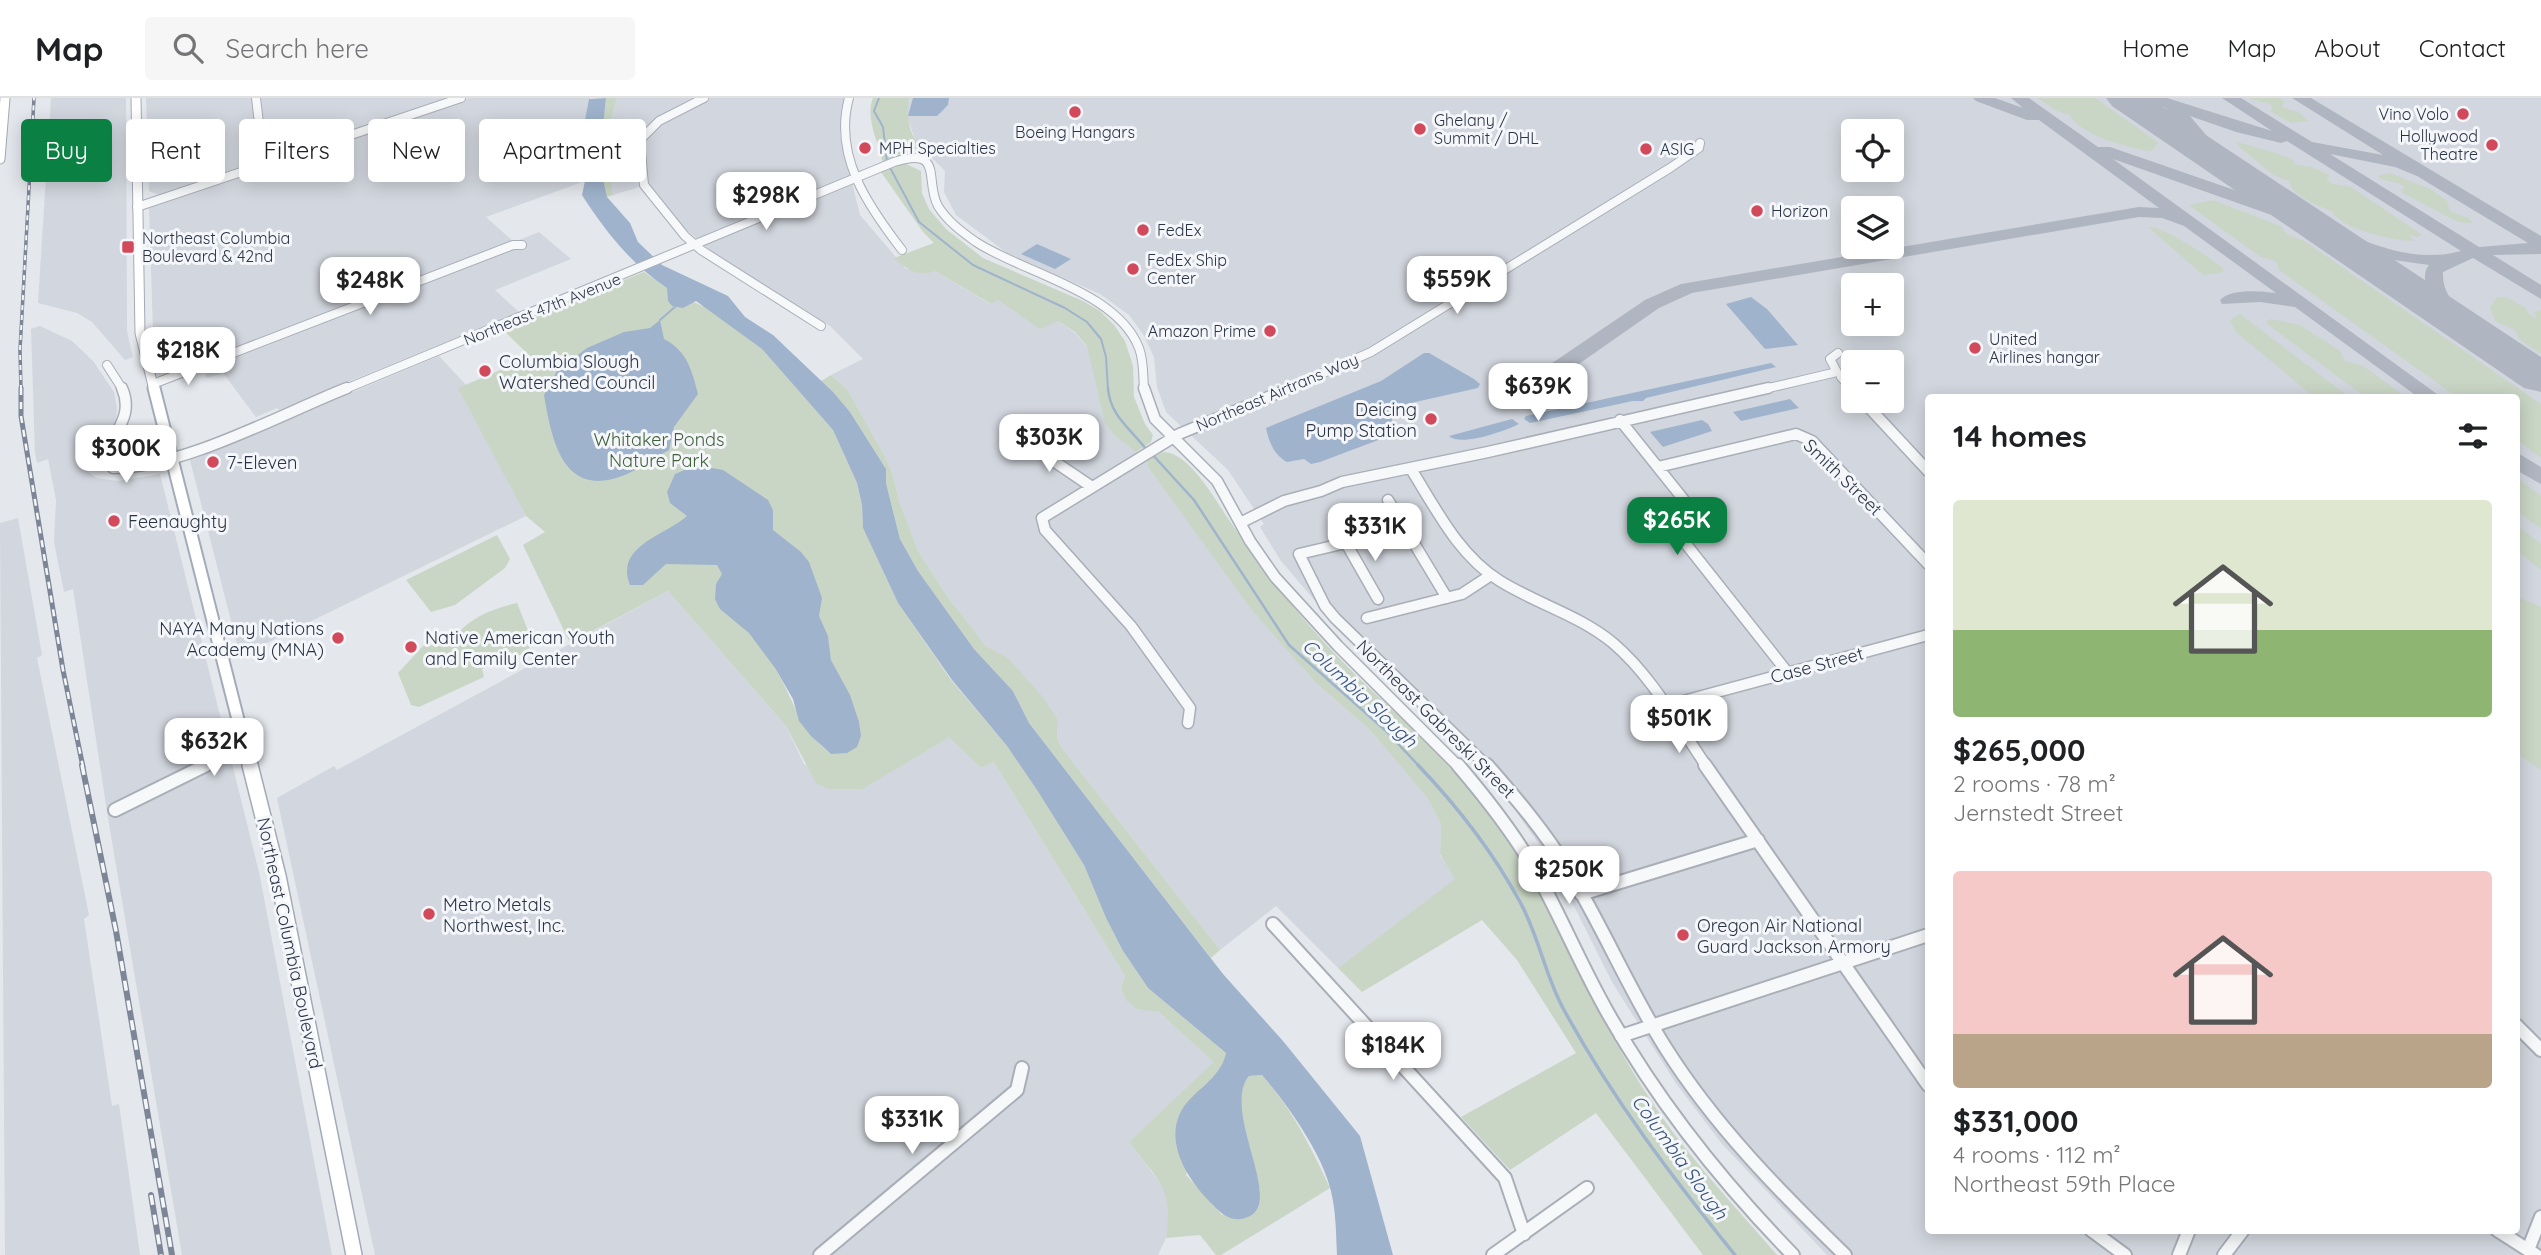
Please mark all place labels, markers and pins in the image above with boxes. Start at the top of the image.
marker: Boeing Hangars [1067,104,1083,120]
place label: Vino Volo [2379,104,2449,124]
marker: Vino Volo [2455,106,2471,122]
place label: Ghelany / Summit / DHL [1434,110,1539,148]
marker: Ghelany / Summit / DHL [1412,121,1428,137]
place label: Boeing Hangars [1015,122,1135,142]
place label: Hollywood Theatre [2400,126,2478,164]
marker: Hollywood Theatre [2484,137,2500,153]
place label: MPH Specialties [879,138,996,158]
place label: ASIG [1660,139,1694,159]
marker: MPH Specialties [857,140,873,156]
marker: ASIG [1638,141,1654,157]
pin: $298K [717,172,815,232]
place label: Horizon [1771,201,1828,221]
marker: Horizon [1749,203,1765,219]
place label: FedEx [1157,220,1202,240]
marker: FedEx [1135,222,1151,238]
place label: Northeast Columbia Boulevard & 42nd [142,228,290,266]
marker: Northeast Columbia Boulevard & 42nd [120,239,136,255]
place label: FedEx Ship Center [1147,250,1227,288]
pin: $559K [1408,256,1506,316]
pin: $248K [321,258,419,317]
marker: FedEx Ship Center [1125,261,1141,277]
place label: Amazon Prime [1148,321,1256,341]
marker: Amazon Prime [1262,323,1278,339]
pin: $218K [139,328,237,387]
place label: United Airlines hangar [1989,329,2100,367]
marker: United Airlines hangar [1967,340,1983,356]
place label: Columbia Slough Watershed Council [499,350,656,394]
marker: Columbia Slough Watershed Council [477,363,493,379]
pin: $639K [1489,364,1587,423]
place label: Deicing Pump Station [1306,398,1417,442]
marker: Deicing Pump Station [1423,411,1439,427]
pin: $303K [1000,414,1098,474]
pin: $300K [77,426,175,485]
place label: 7-Eleven [227,451,298,474]
marker: 7-Eleven [205,454,221,470]
pin: $265K [1628,498,1726,557]
pin: $331K [1326,504,1424,563]
place label: Feenaughty [128,510,227,533]
marker: Feenaughty [106,513,122,529]
place label: NAYA Many Nations Academy (MNA) [159,617,324,661]
place label: Native American Youth and Family Center [425,626,615,670]
marker: NAYA Many Nations Academy (MNA) [330,630,346,646]
marker: Native American Youth and Family Center [403,639,419,655]
pin: $501K [1630,696,1728,755]
pin: $632K [165,718,263,778]
pin: $250K [1520,846,1618,906]
place label: Metro Metals Northwest, Inc. [443,893,564,937]
marker: Metro Metals Northwest, Inc. [421,906,437,922]
place label: Oregon Air National Guard Jackson Armory [1697,914,1891,958]
marker: Oregon Air National Guard Jackson Armory [1675,927,1691,943]
pin: $184K [1344,1023,1442,1082]
pin: $331K [863,1096,961,1156]

